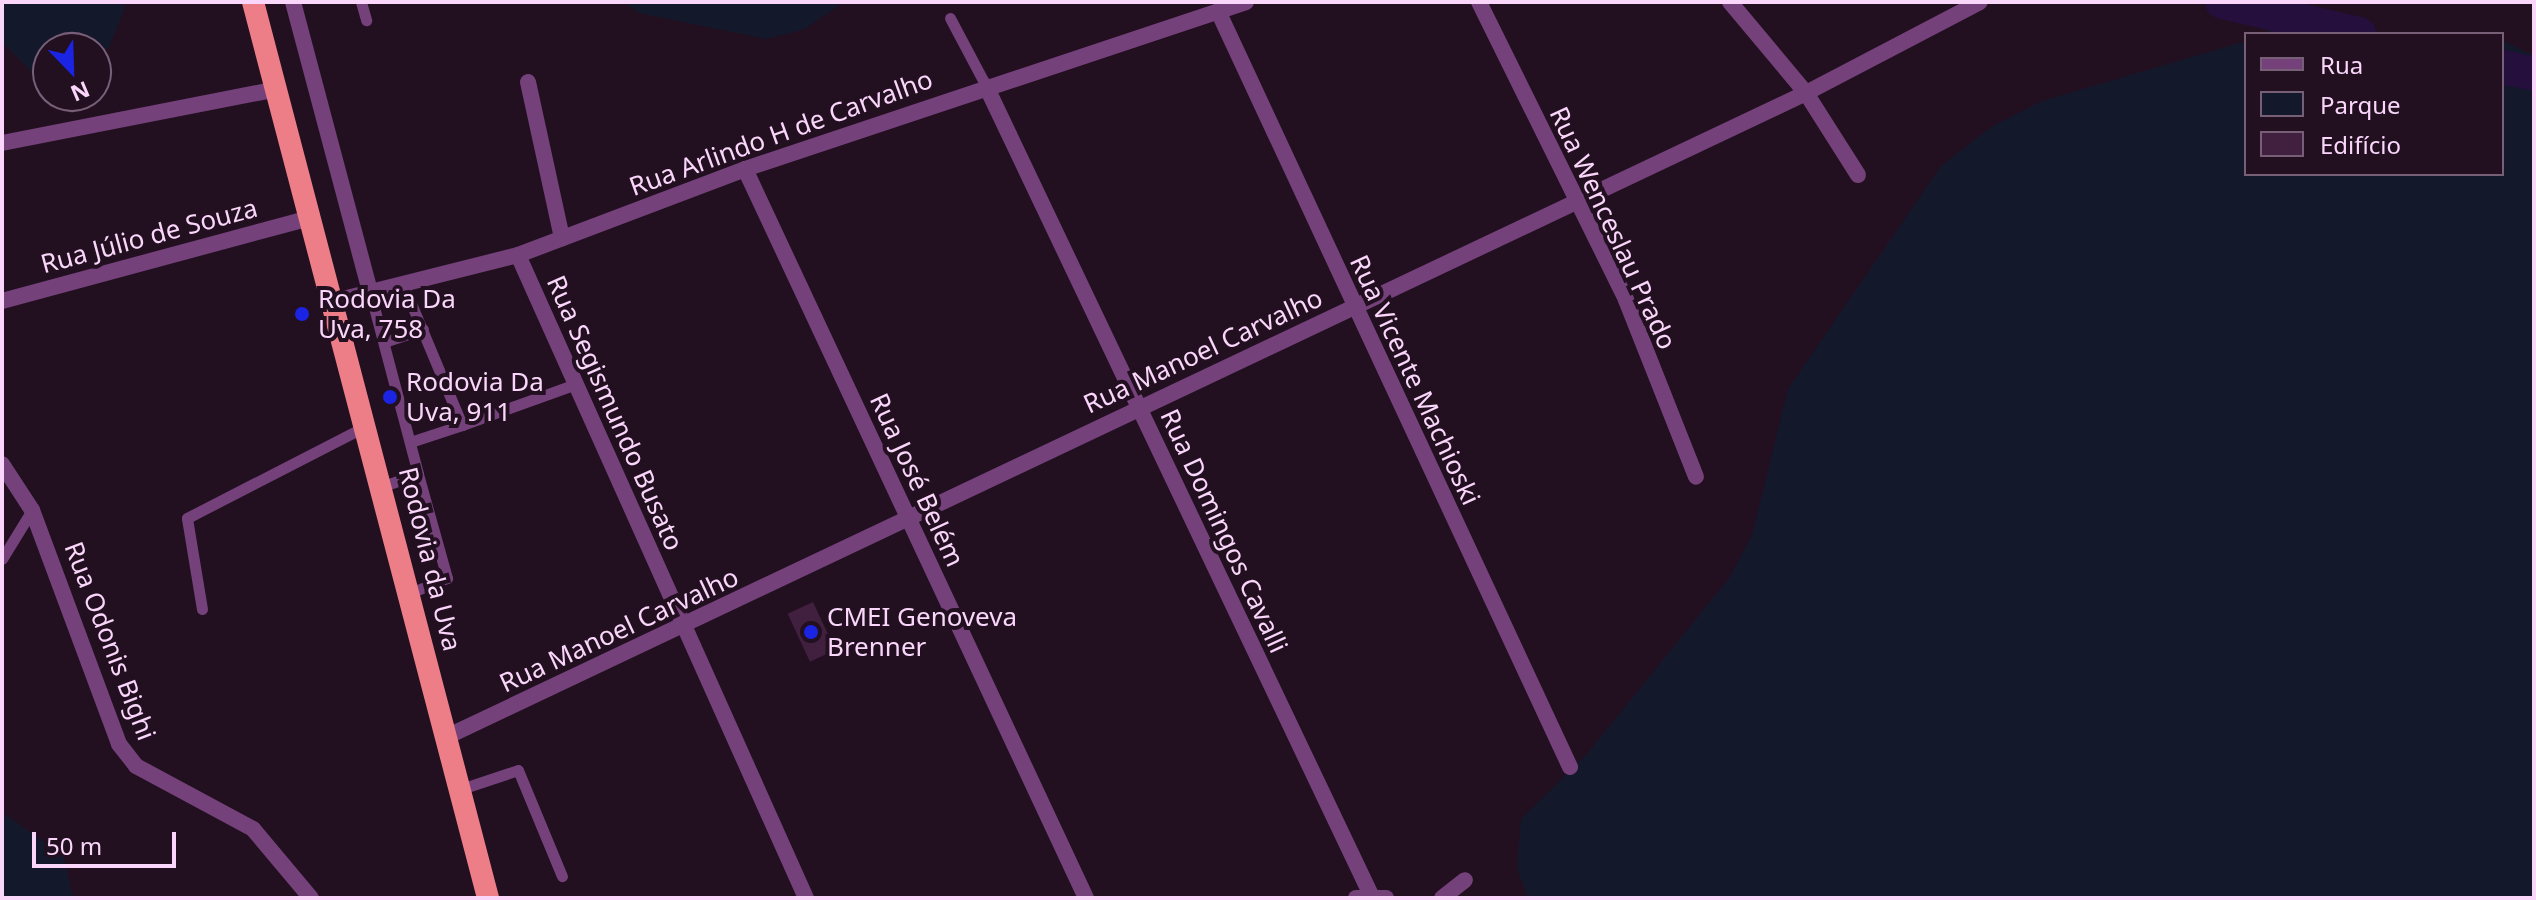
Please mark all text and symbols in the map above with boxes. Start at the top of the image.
north arrow [32,32,112,112]
legend [2244,32,2504,176]
text: Rua [2320,48,2363,81]
street label: Rua Arlindo H de Carvalho [625,64,937,202]
text: N [67,75,95,110]
text: Parque [2320,88,2401,121]
street label: Rua Wenceslau Prado [1543,102,1683,354]
text: Edifício [2320,128,2401,161]
street label: Rua Júlio de Souza [37,192,261,280]
street label: Rua Vicente Machioski [1343,250,1487,510]
street label: Rua Segismundo Busato [540,271,690,555]
street label: Rua Manoel Carvalho [1079,282,1327,420]
place label: Rodovia Da Uva, 758 [318,283,456,344]
marker: Rodovia Da Uva, 758 [293,305,311,323]
place label: Rodovia Da Uva, 911 [406,366,544,428]
marker: Rodovia Da Uva, 911 [381,388,399,406]
street label: Rua José Belém [863,388,971,572]
street label: Rua Domingos Cavalli [1154,404,1294,658]
street label: Rodovia da Uva [392,464,468,654]
street label: Rua Odonis Bighi [58,537,162,745]
street label: Rua Manoel Carvalho [495,561,743,699]
place label: CMEI Genoveva Brenner [827,601,1017,662]
marker: CMEI Genoveva Brenner [802,623,820,641]
scale bar [36,816,180,866]
text: 50 m [46,829,102,862]

